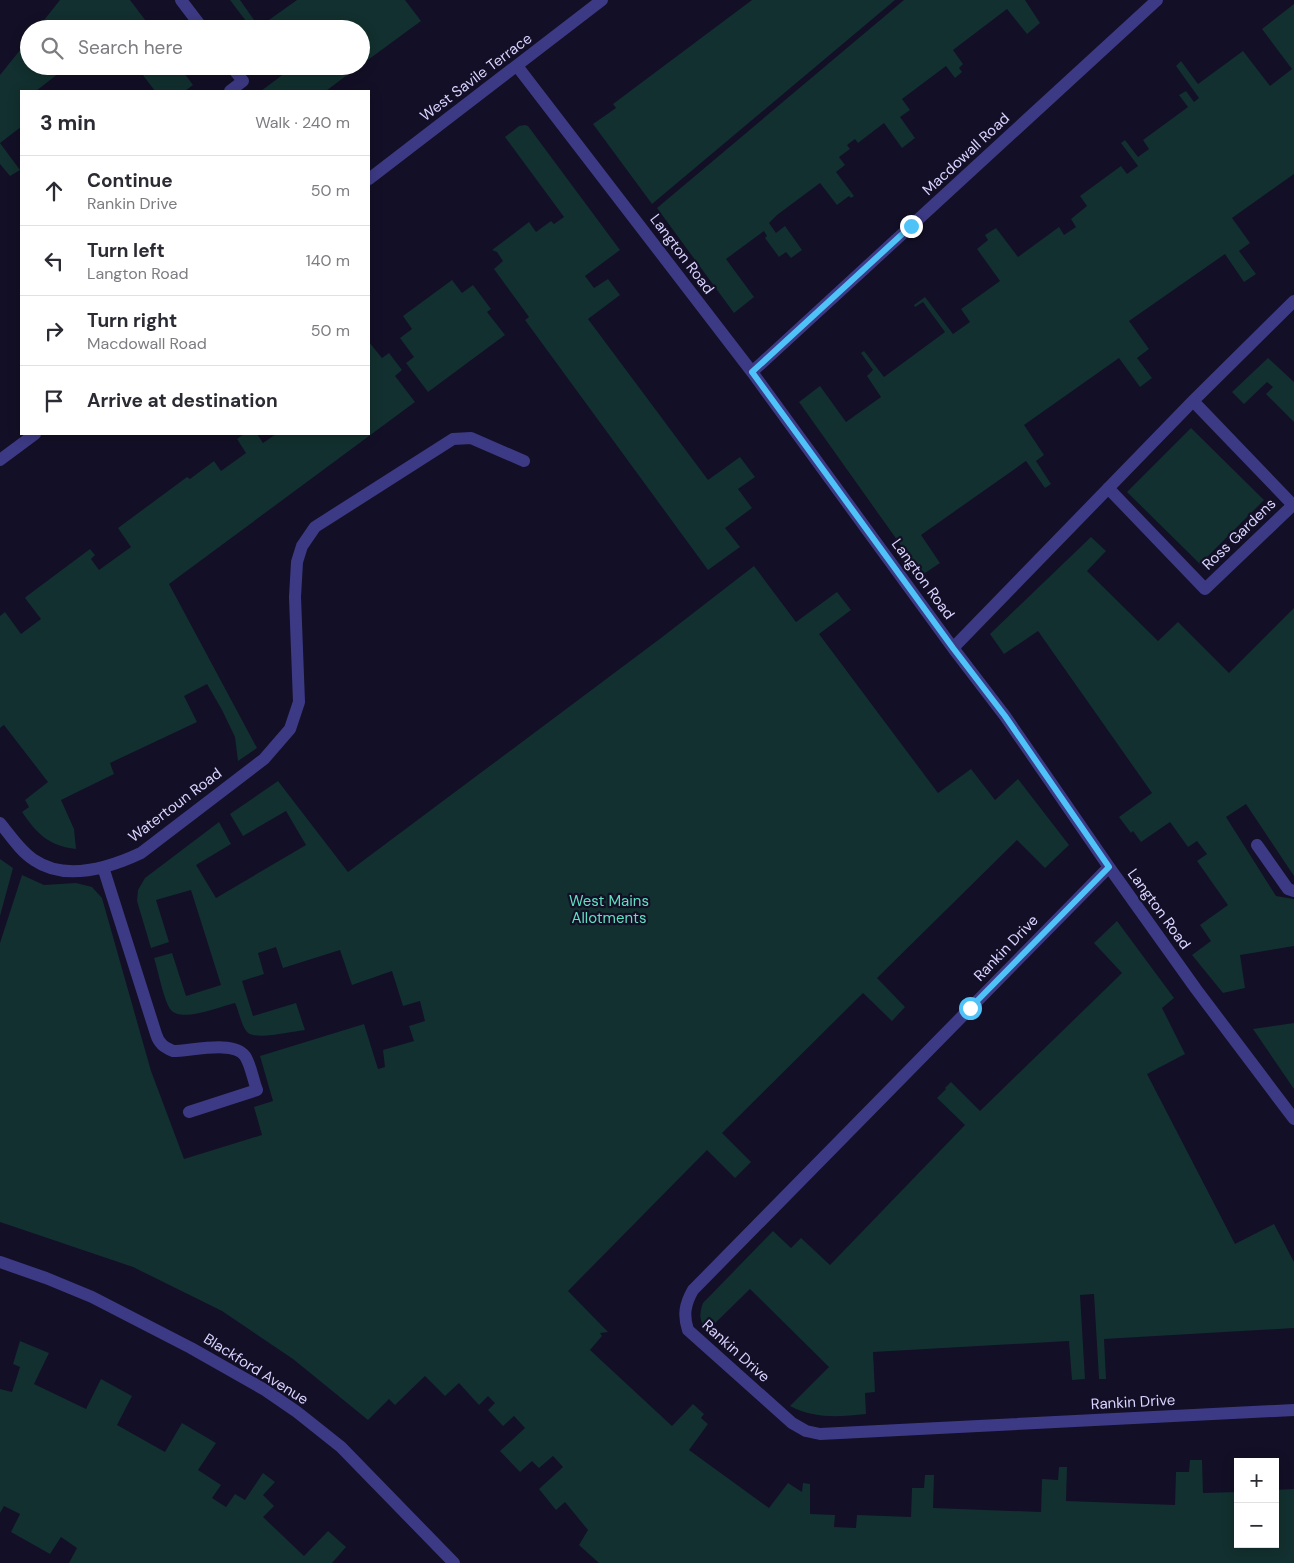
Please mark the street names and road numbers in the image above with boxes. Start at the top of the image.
street label: West Savile Terrace [416,28,536,126]
street label: Macdowall Road [918,108,1014,200]
street label: Langton Road [645,210,719,298]
street label: Ross Gardens [1198,494,1280,574]
street label: Langton Road [887,535,959,623]
street label: Watertoun Road [124,763,226,847]
street label: Langton Road [1123,865,1195,953]
street label: Rankin Drive [969,911,1043,985]
street label: Rankin Drive [698,1315,774,1387]
street label: Blackford Avenue [200,1329,312,1409]
street label: Rankin Drive [1090,1390,1176,1414]

